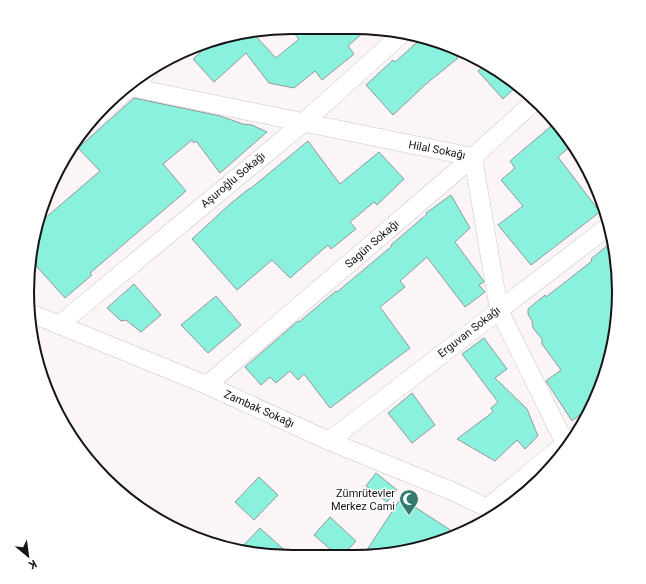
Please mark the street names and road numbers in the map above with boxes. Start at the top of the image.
street label: Hilal Sokağı [407,138,467,162]
street label: Aşuroğlu Sokağı [198,149,268,211]
street label: Sagün Sokağı [343,217,401,271]
street label: Erguvan Sokağı [435,304,503,360]
street label: Zambak Sokağı [222,388,296,430]

